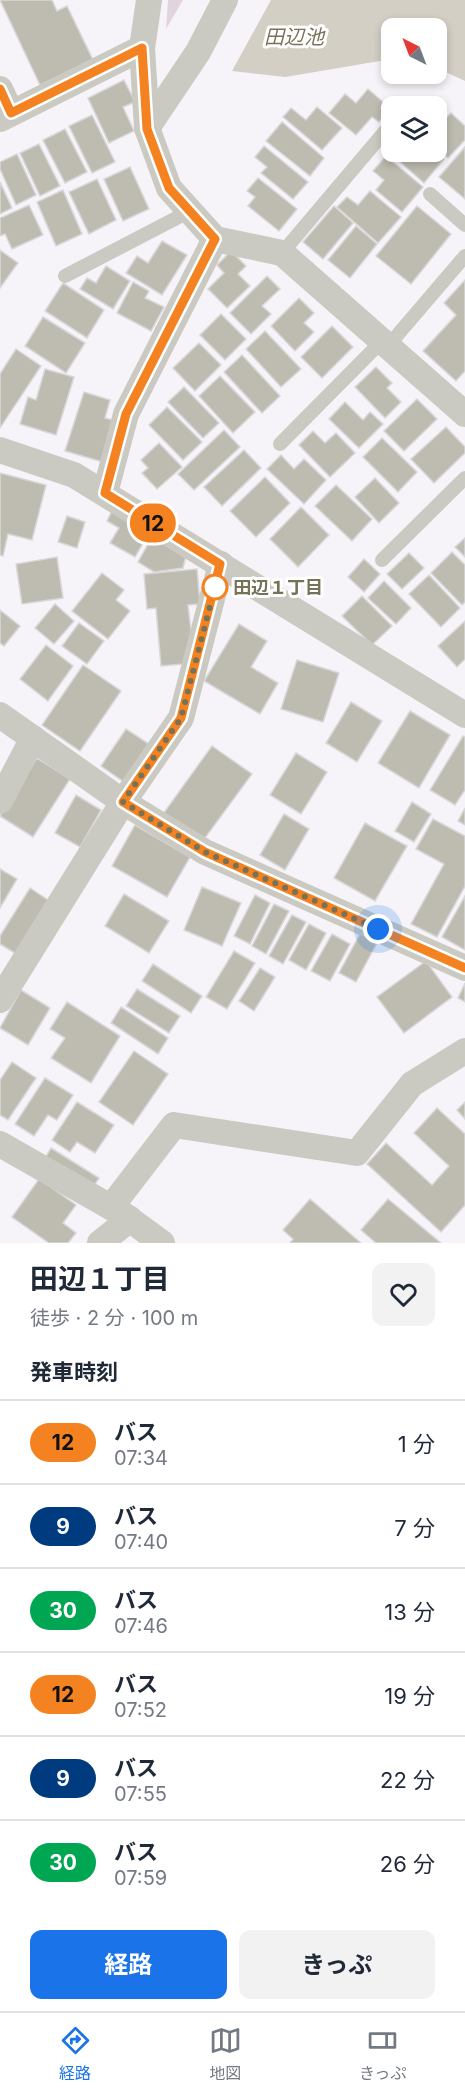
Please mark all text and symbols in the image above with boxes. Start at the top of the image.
north arrow [381,18,447,84]
map controls [381,18,447,162]
water label: 田辺池 [264,25,326,49]
button: layers [381,96,447,162]
line badge: 12 [126,504,180,542]
text: 12 [142,511,164,536]
marker: 田辺１丁目 [202,574,228,600]
place label: 田辺１丁目 [233,577,323,598]
your location [363,914,393,944]
text: 田辺１丁目 [30,1262,170,1296]
button: heart [372,1263,435,1326]
text: 徒歩 · 2 分 · 100 m [30,1306,198,1330]
text: 発車時刻 [30,1359,118,1385]
text: バス [114,1419,158,1445]
text: 12 [52,1430,74,1455]
text: 1 分 [398,1431,435,1457]
text: 07:34 [114,1446,168,1470]
text: バス [114,1503,158,1529]
text: 9 [56,1514,70,1539]
text: 7 分 [394,1515,435,1541]
text: 07:40 [114,1530,168,1554]
text: バス [114,1587,158,1613]
text: 30 [49,1598,77,1623]
text: 13 分 [384,1599,435,1625]
text: 07:46 [114,1614,168,1638]
text: バス [114,1671,158,1697]
text: 12 [52,1682,74,1707]
text: 19 分 [384,1683,435,1709]
text: 07:52 [114,1698,167,1722]
text: バス [114,1755,158,1781]
text: 9 [56,1766,70,1791]
text: 22 分 [380,1767,435,1793]
text: 07:55 [114,1782,167,1806]
text: バス [114,1839,158,1865]
text: 30 [49,1850,77,1875]
text: 26 分 [380,1851,435,1877]
text: 07:59 [114,1866,167,1890]
button: 経路 [30,1930,227,1999]
button: きっぷ [239,1930,435,1999]
tab: 経路 [59,2024,92,2084]
tab: 地図 [209,2024,242,2084]
tab: きっぷ [359,2024,406,2084]

